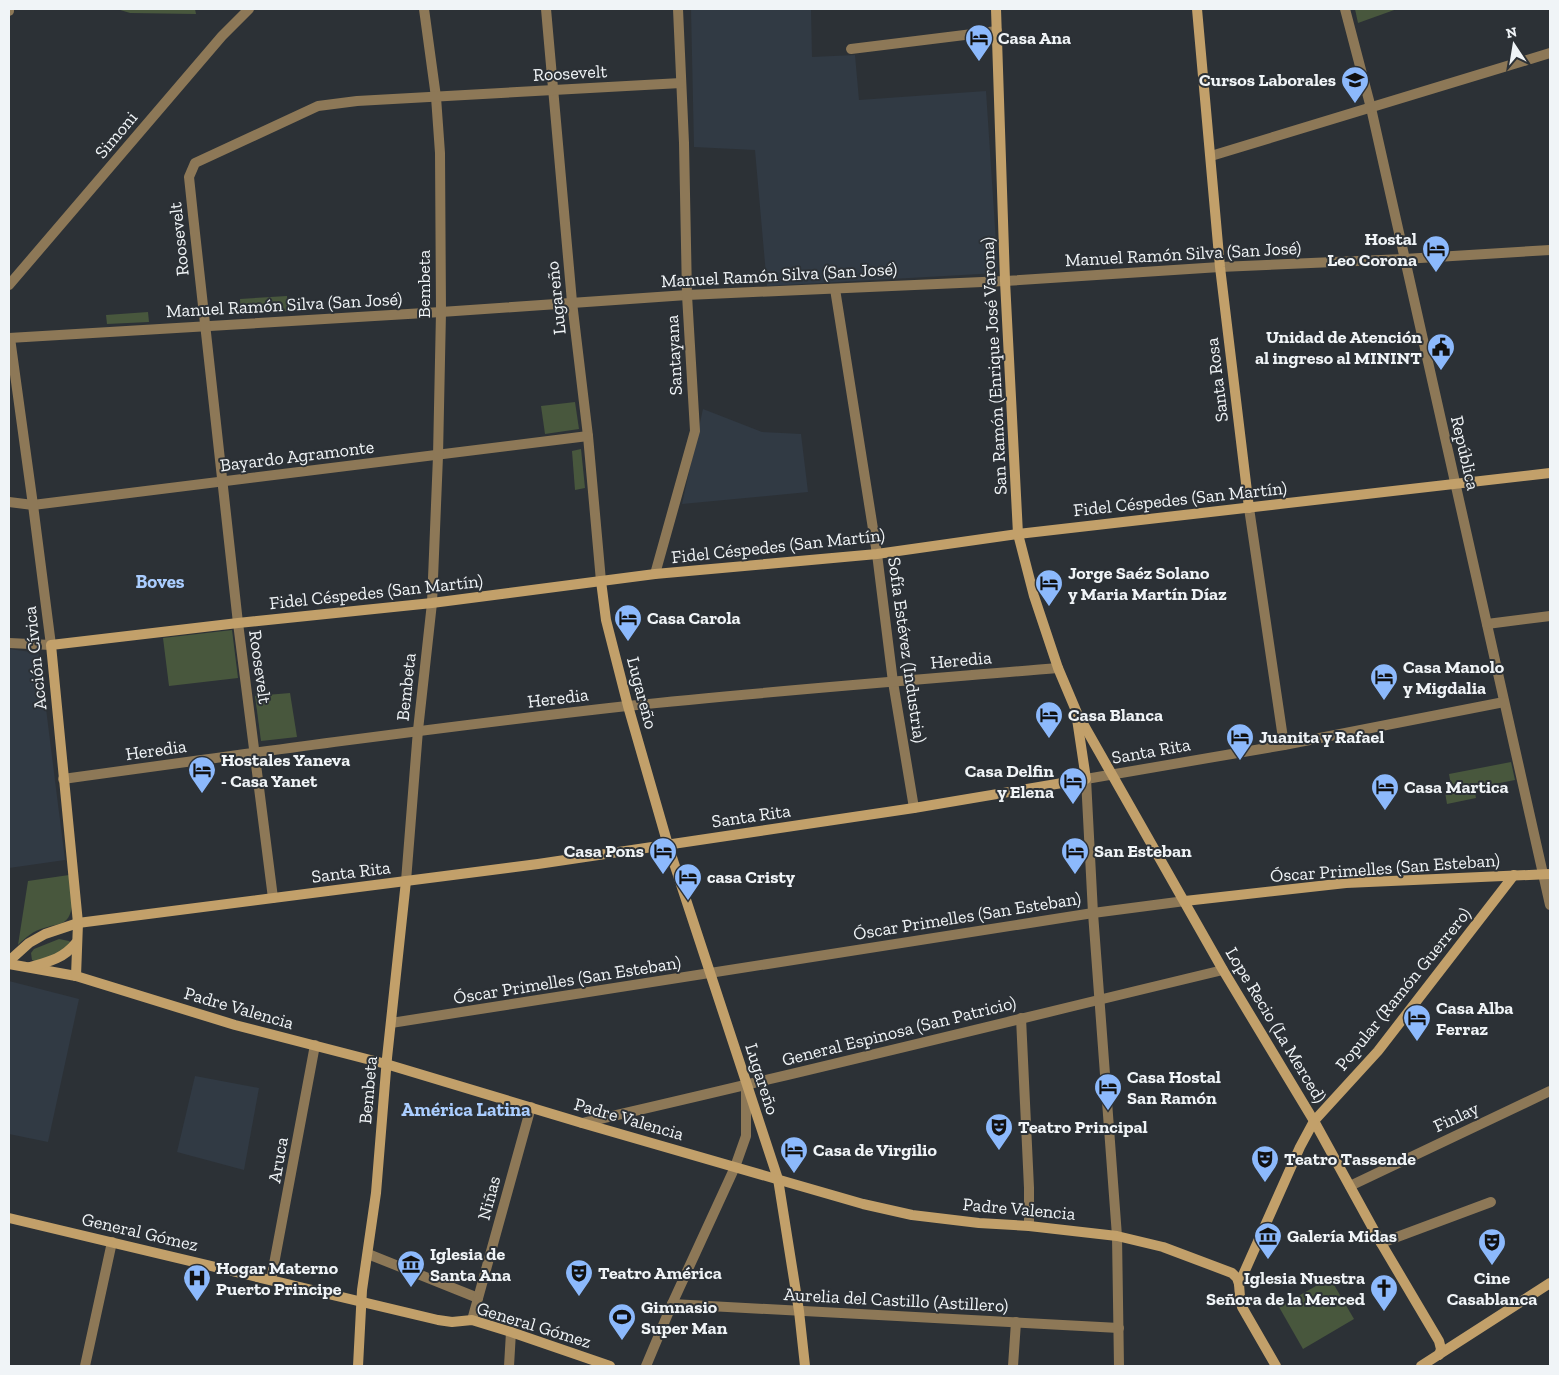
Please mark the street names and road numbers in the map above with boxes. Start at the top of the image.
street label: Roosevelt [532,60,608,86]
street label: Simoni [90,107,142,163]
street label: Roosevelt [164,201,194,277]
street label: San Ramón (Enrique José Varona) [976,236,1012,496]
street label: Manuel Ramón Silva (San José) [1064,237,1302,271]
street label: Bembeta [413,250,435,318]
street label: Manuel Ramón Silva (San José) [660,258,898,292]
street label: Lugareño [541,260,571,336]
street label: Manuel Ramón Silva (San José) [165,288,403,322]
street label: Santayana [661,314,687,396]
street label: Santa Rosa [1201,336,1233,423]
street label: República [1446,414,1484,493]
street label: Bayardo Agramonte [219,436,375,476]
street label: Fidel Céspedes (San Martín) [1072,477,1288,521]
street label: Fidel Céspedes (San Martín) [670,524,886,568]
street label: Sofía Estévez (Industria) [883,556,931,744]
street label: Fidel Céspedes (San Martín) [268,570,484,614]
street label: Acción Cívica [19,605,51,711]
street label: Roosevelt [244,629,276,706]
street label: Heredia [930,646,993,674]
street label: Bembeta [391,652,421,722]
street label: Lugareño [622,654,662,732]
street label: Heredia [526,683,590,713]
street label: Santa Rita [1110,733,1192,769]
street label: Heredia [124,735,188,765]
street label: Santa Rita [710,800,792,832]
street label: Óscar Primelles (San Esteban) [1269,849,1501,887]
street label: Santa Rita [310,856,392,888]
street label: Óscar Primelles (San Esteban) [852,887,1082,945]
street label: Popular (Ramón Guerrero) [1330,903,1476,1075]
street label: Lope Recio (La Merced) [1221,943,1331,1107]
street label: Óscar Primelles (San Esteban) [452,951,682,1009]
street label: Padre Valencia [182,982,297,1034]
street label: General Espinosa (San Patricio) [780,991,1018,1071]
street label: Lugareño [740,1040,784,1118]
street label: Bembeta [354,1055,382,1125]
street label: Padre Valencia [572,1093,687,1145]
street label: Finlay [1430,1097,1483,1137]
street label: Aruca [263,1135,293,1185]
street label: Niñas [473,1173,505,1223]
street label: Padre Valencia [962,1193,1077,1225]
street label: General Gómez [80,1208,200,1256]
street label: Aurelia del Castillo (Astillero) [783,1283,1009,1317]
street label: General Gómez [474,1297,594,1353]

